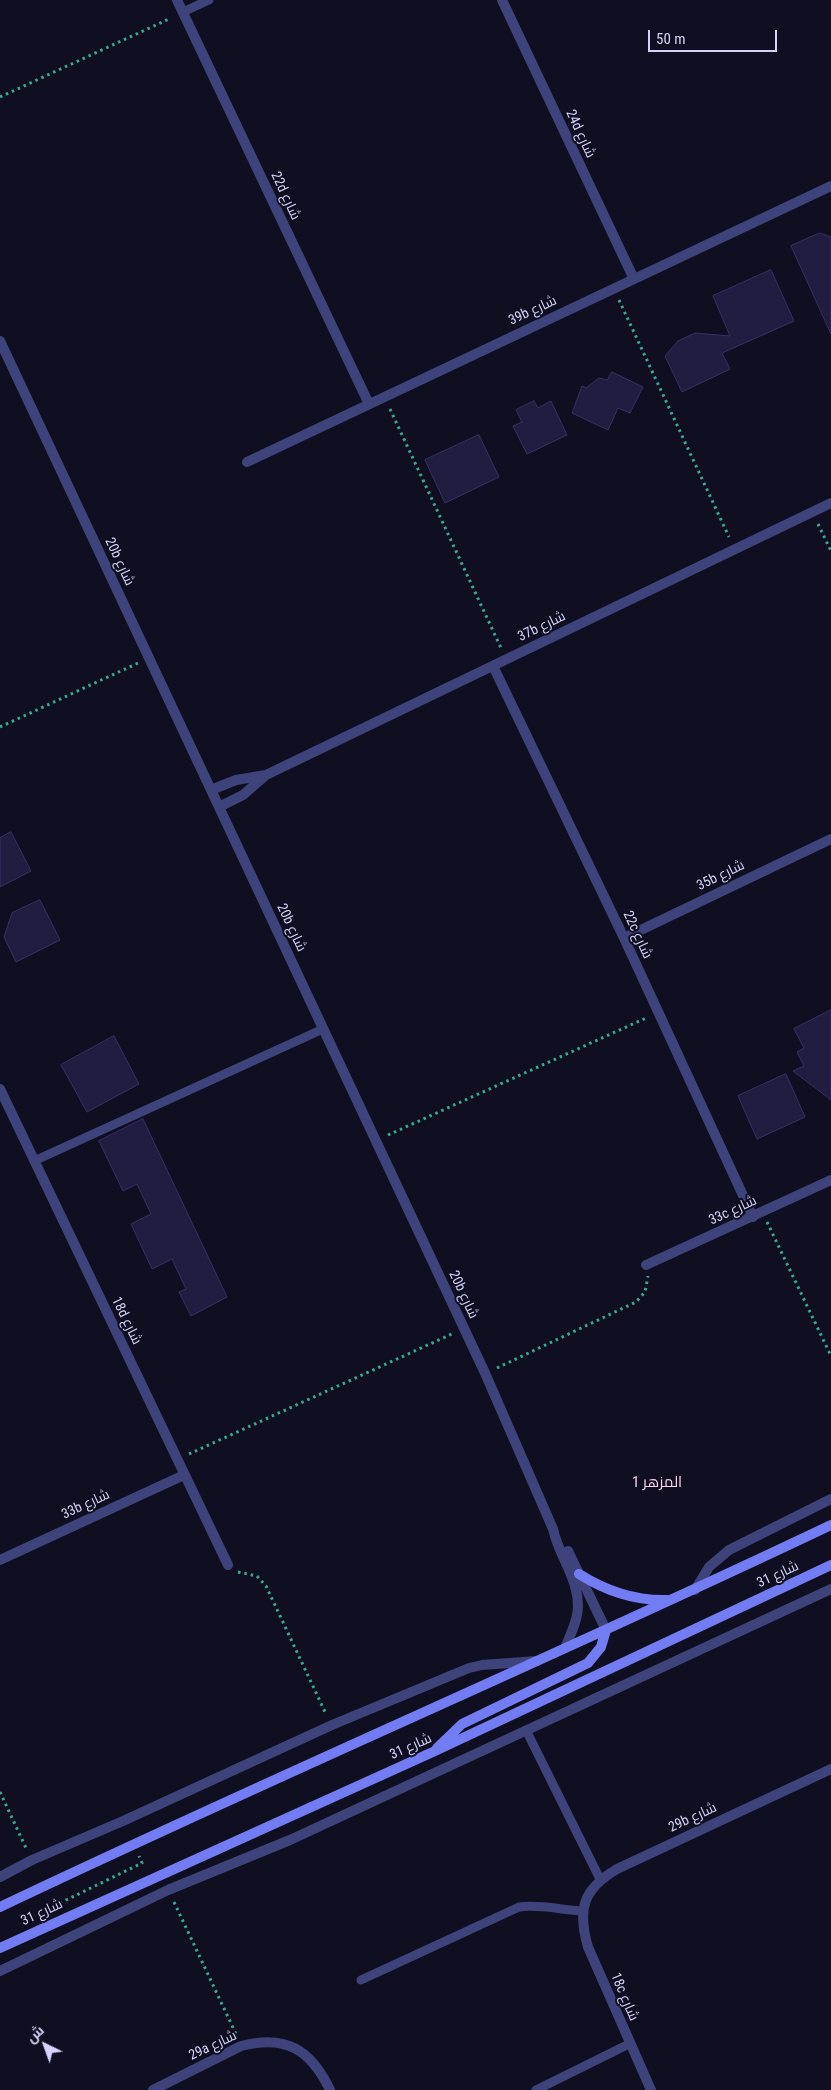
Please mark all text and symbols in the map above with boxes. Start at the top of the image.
scale bar [651,20,780,52]
text: 50 m [656,30,686,48]
street label: 24d شارع [562,107,598,161]
street label: 22d شارع [267,169,303,223]
street label: 39b شارع [506,293,560,329]
street label: 20b شارع [101,535,137,589]
street label: 37b شارع [515,608,569,646]
street label: 35b شارع [694,857,748,895]
street label: 20b شارع [273,901,309,955]
street label: 22c شارع [619,909,655,961]
street label: 33c شارع [707,1193,759,1229]
street label: 20b شارع [445,1268,481,1322]
street label: 18d شارع [107,1294,145,1348]
district label: المزهر 1 [632,1474,682,1492]
street label: 33b شارع [59,1487,113,1523]
street label: شارع 31 [754,1558,802,1592]
street label: شارع 31 [387,1730,435,1764]
street label: 29b شارع [666,1800,720,1836]
street label: شارع 31 [18,1896,66,1930]
street label: 18c شارع [606,1970,642,2024]
north arrow [20,2020,70,2070]
text: ش [23,2022,47,2046]
street label: 29a شارع [186,2028,240,2064]

